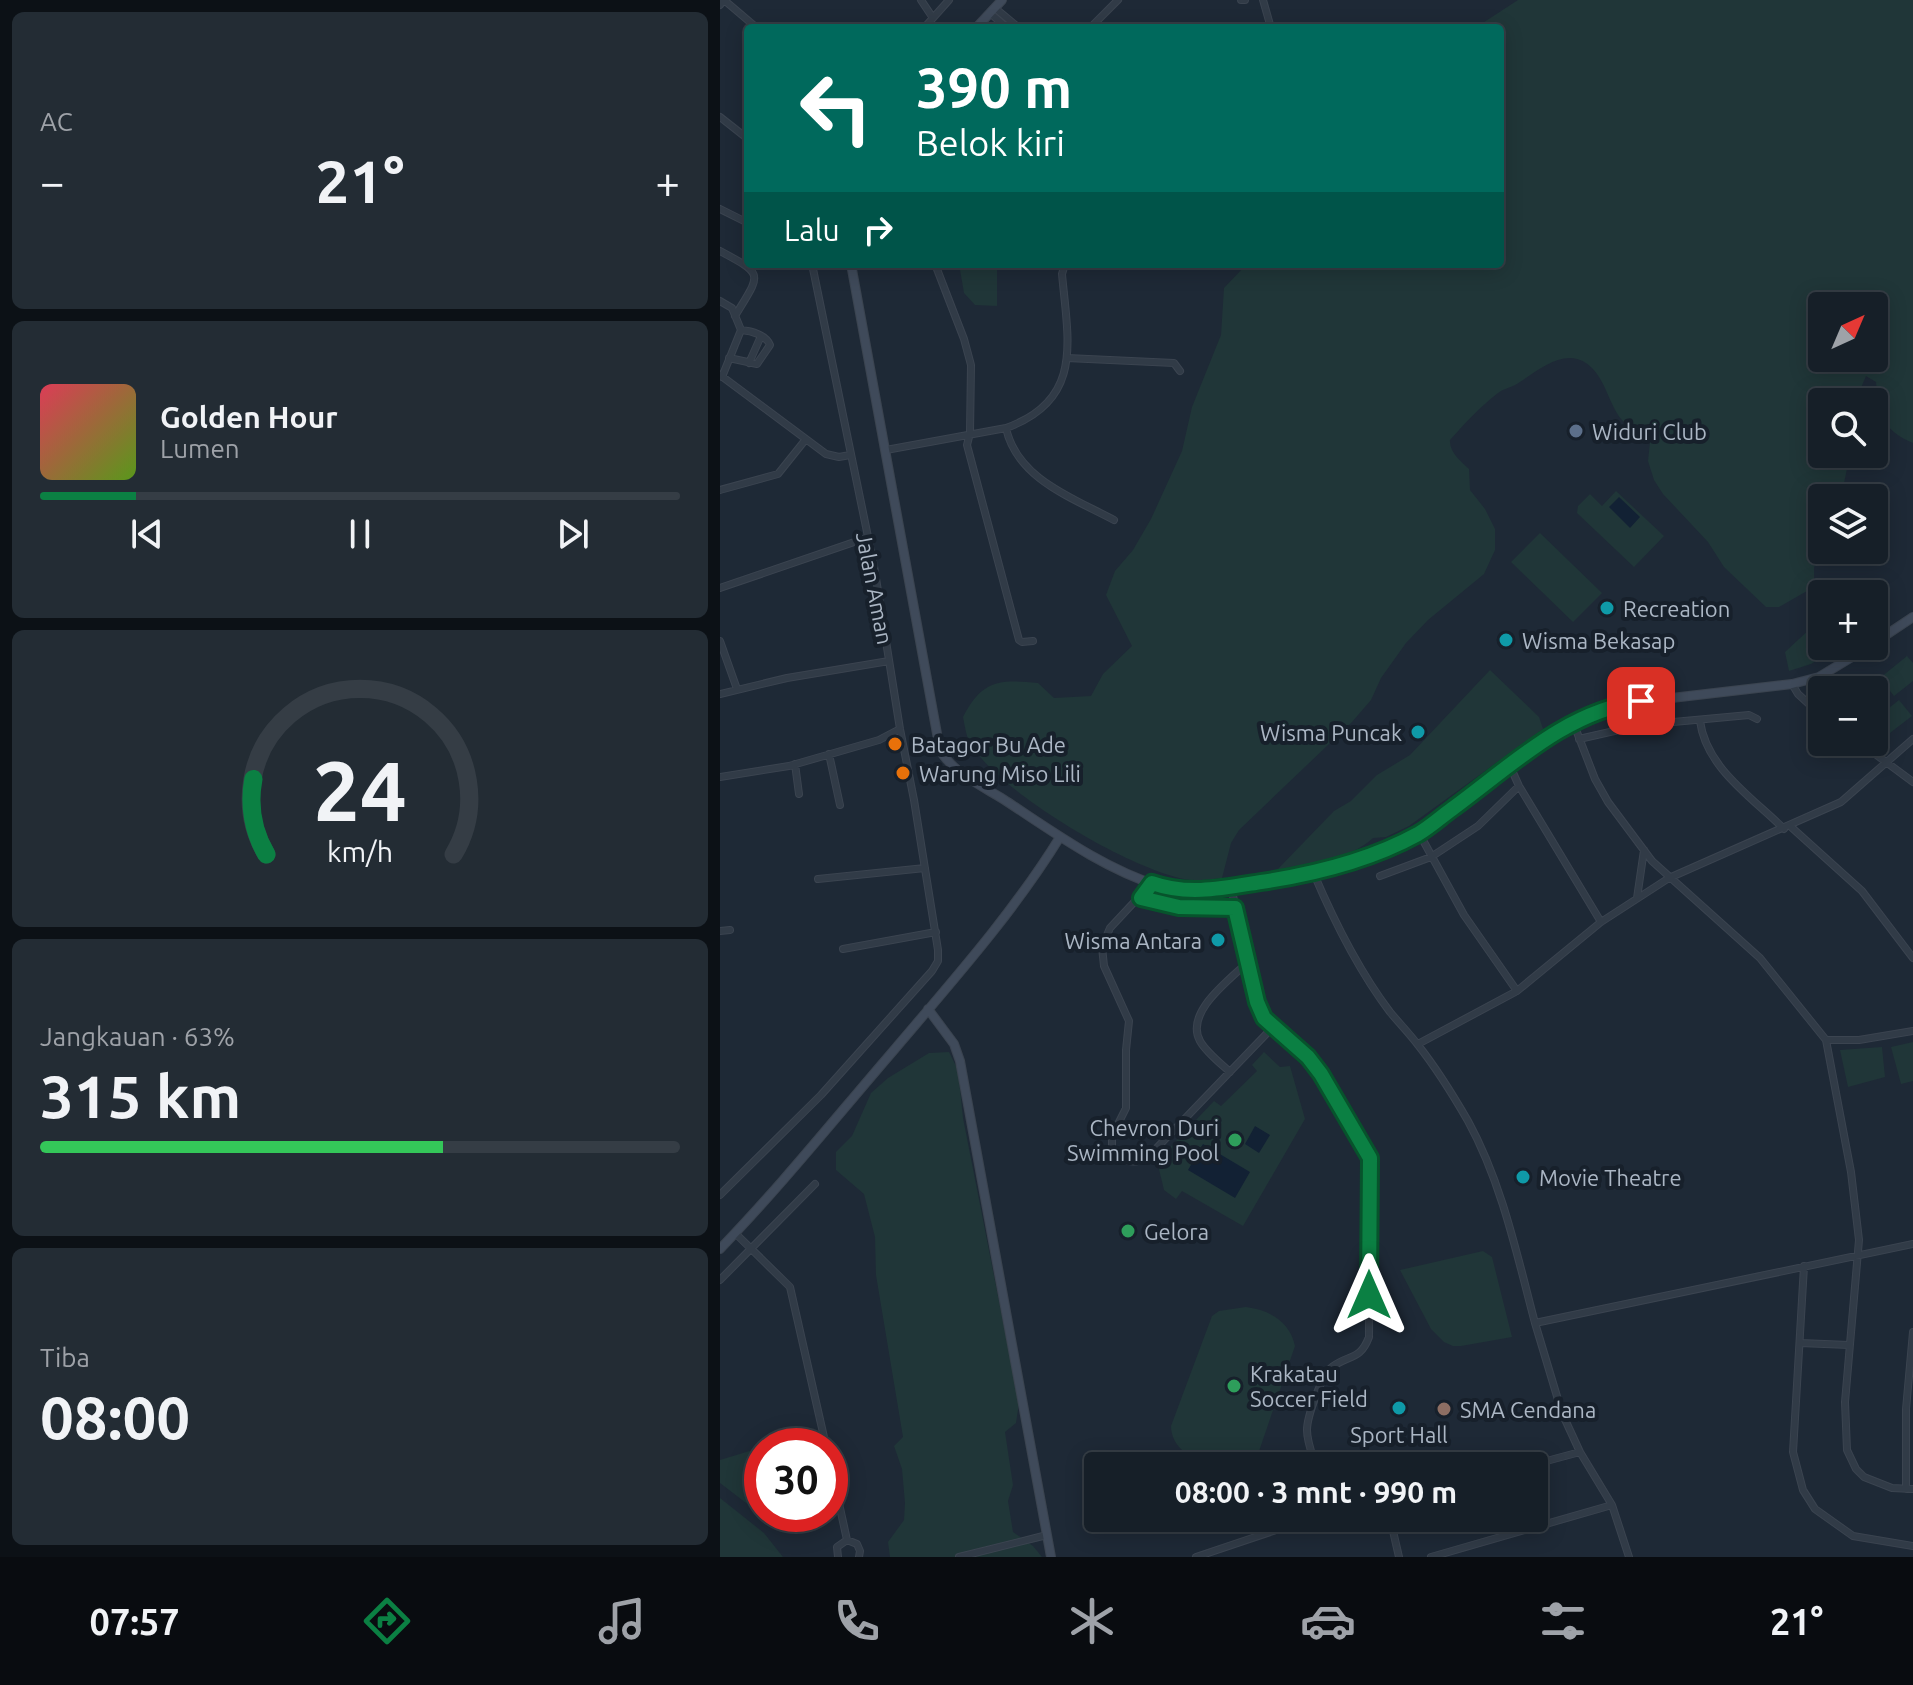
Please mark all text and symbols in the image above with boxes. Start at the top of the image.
icon: left [784,56,888,160]
text: 390 m [916,56,1072,119]
text: AC [40,107,73,136]
text: Belok kiri [916,122,1065,163]
text: 21° [316,147,404,214]
text: − [40,157,65,206]
text: + [655,157,680,206]
icon: right [856,208,900,252]
text: Lalu [784,213,840,247]
north arrow [1808,292,1888,372]
map controls [1808,292,1888,756]
button: search [1808,388,1888,468]
text: Golden Hour [160,400,338,434]
place label: Widuri Club [1592,419,1707,444]
marker: Widuri Club [1567,422,1585,440]
text: Lumen [160,434,240,463]
button: layers [1808,484,1888,564]
icon: previous [125,512,169,556]
icon: pause [338,512,382,556]
icon: next [551,512,595,556]
street label: Jalan Aman [852,530,898,646]
button: + [1808,580,1888,660]
place label: Recreation [1623,596,1730,621]
marker: Recreation [1598,599,1616,617]
place label: Wisma Bekasap [1522,628,1675,653]
marker: Wisma Bekasap [1497,631,1515,649]
pin [1607,667,1675,735]
button: − [1808,676,1888,756]
icon: arrive [1619,679,1663,723]
place label: Wisma Puncak [1260,720,1402,745]
marker: Wisma Puncak [1409,723,1427,741]
place label: Batagor Bu Ade [911,732,1066,757]
marker: Batagor Bu Ade [886,735,904,753]
text: 24 [313,742,407,836]
place label: Warung Miso Lili [919,761,1081,786]
marker: Warung Miso Lili [894,764,912,782]
text: km/h [327,835,393,867]
place label: Wisma Antara [1065,928,1202,953]
marker: Wisma Antara [1209,931,1227,949]
text: Jangkauan · 63% [40,1022,235,1051]
text: 315 km [40,1062,241,1129]
place label: Chevron Duri Swimming Pool [1067,1115,1219,1165]
marker: Chevron Duri Swimming Pool [1226,1131,1244,1149]
place label: Movie Theatre [1539,1165,1682,1190]
marker: Movie Theatre [1514,1168,1532,1186]
place label: Gelora [1144,1219,1209,1244]
marker: Gelora [1119,1222,1137,1240]
position arrow [1327,1253,1411,1337]
text: Tiba [40,1343,90,1372]
place label: Krakatau Soccer Field [1250,1361,1368,1411]
marker: Krakatau Soccer Field [1225,1377,1243,1395]
text: 08:00 [40,1383,190,1450]
place label: SMA Cendana [1460,1397,1596,1422]
marker: Sport Hall [1390,1399,1408,1417]
marker: SMA Cendana [1435,1400,1453,1418]
place label: Sport Hall [1350,1422,1448,1447]
speed limit sign: 30 [744,1428,848,1532]
text: 08:00 · 3 mnt · 990 m [1175,1475,1457,1509]
icon: directions [359,1593,415,1649]
icon: music [594,1593,650,1649]
icon: phone [829,1593,885,1649]
icon: climate [1064,1593,1120,1649]
icon: car [1300,1593,1356,1649]
icon: filters [1535,1593,1591,1649]
text: 07:57 [90,1601,180,1642]
text: 21° [1770,1601,1823,1642]

